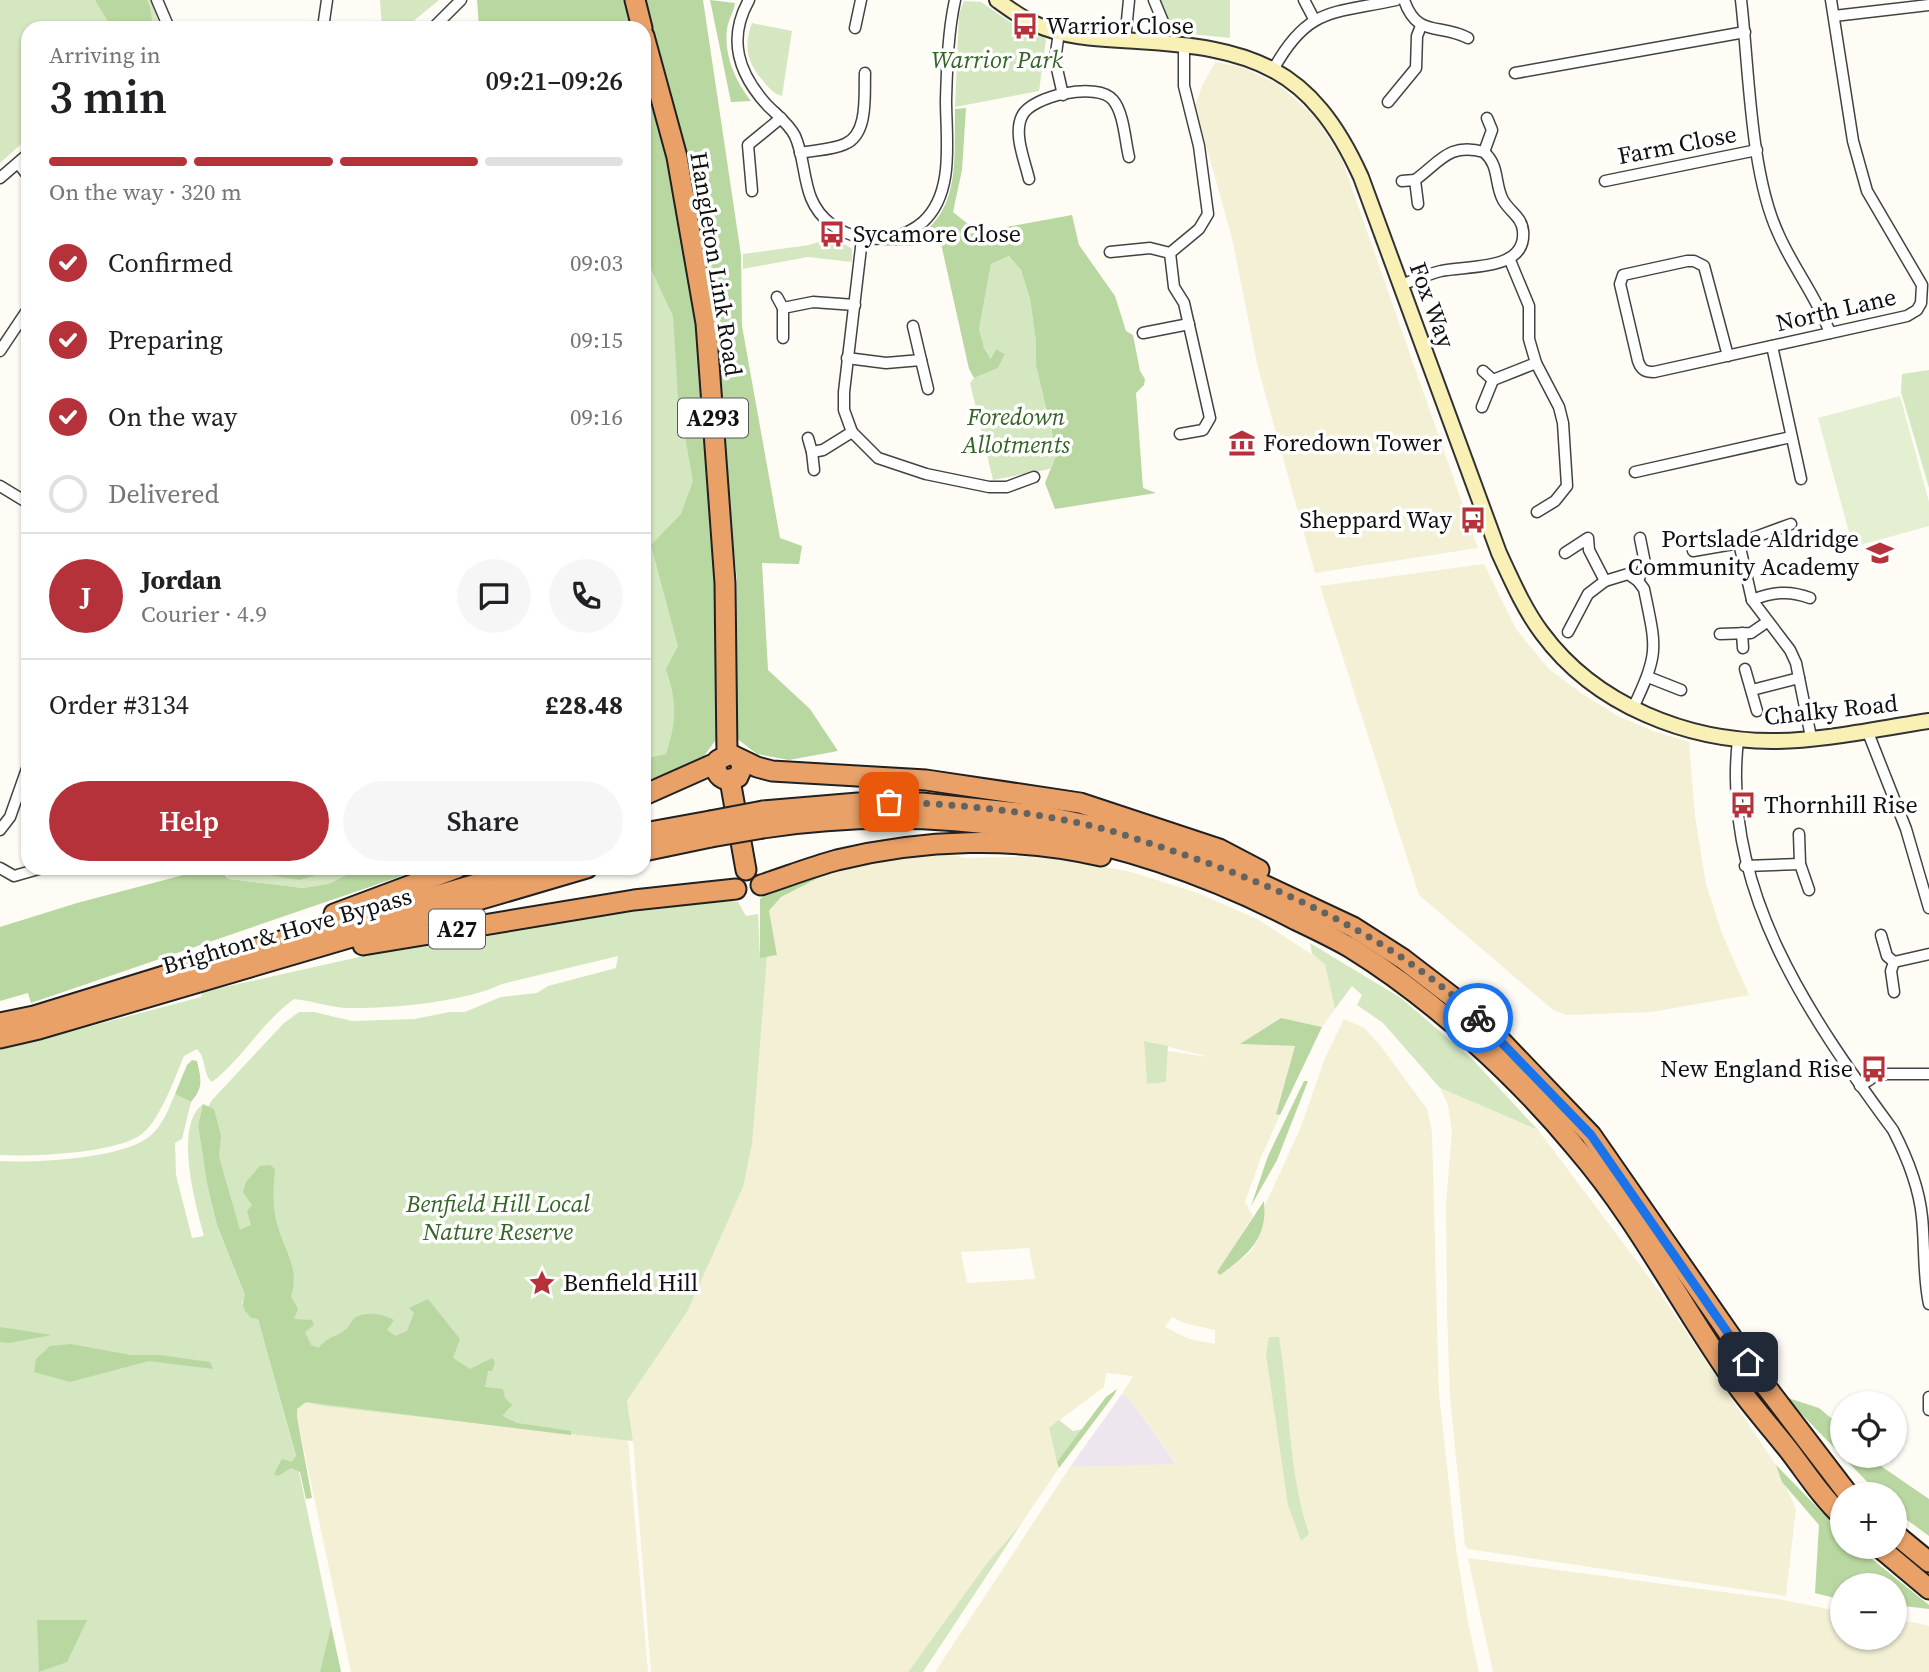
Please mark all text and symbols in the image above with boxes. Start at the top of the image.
place label: Warrior Close [1046,9,1194,42]
bus stop icon: Warrior Close [1010,11,1040,41]
text: Arriving in [49,39,161,71]
park label: Warrior Park [931,43,1064,76]
text: 09:21–09:26 [486,63,623,99]
text: 3 min [49,65,167,128]
street label: Farm Close [1615,117,1739,172]
street label: Hangleton Link Road [682,149,751,379]
text: On the way · 320 m [49,176,242,208]
place label: Sycamore Close [853,217,1021,250]
bus stop icon: Sycamore Close [817,219,847,249]
icon: check [49,244,87,282]
text: Confirmed [108,245,233,281]
text: 09:03 [570,247,623,279]
street label: Fox Way [1402,257,1463,353]
street label: North Lane [1773,280,1899,339]
icon: check [49,321,87,359]
text: Preparing [108,322,223,358]
text: 09:15 [570,324,623,356]
icon: check [49,398,87,436]
road number: A293 [678,398,748,438]
text: On the way [108,399,237,435]
park label: Foredown Allotments [960,400,1070,461]
text: 09:16 [570,401,623,433]
place label: Foredown Tower [1263,426,1442,459]
museum icon: Foredown Tower [1227,428,1257,458]
text: Delivered [108,476,219,512]
place label: Sheppard Way [1300,503,1453,536]
bus stop icon: Sheppard Way [1458,505,1488,535]
place label: Portslade Aldridge Community Academy [1628,522,1860,583]
school or university icon: Portslade Aldridge Community Academy [1865,538,1895,568]
button: chat [457,559,531,633]
button: phone [549,559,623,633]
text: Jordan [141,562,222,598]
text: J [81,578,91,614]
text: Courier · 4.9 [141,598,267,630]
street label: Chalky Road [1762,686,1900,733]
text: Order #3134 [49,687,189,723]
text: £28.48 [545,687,623,723]
pin [859,772,919,832]
button: Help [49,781,329,861]
button: Share [343,781,623,861]
icon: bag [870,783,908,821]
place label: Thornhill Rise [1764,788,1918,821]
bus stop icon: Thornhill Rise [1728,790,1758,820]
street label: Brighton & Hove Bypass [158,879,415,982]
road number: A27 [429,910,485,948]
courier [1443,983,1513,1053]
icon: bike [1459,999,1497,1037]
place label: New England Rise [1660,1052,1853,1085]
bus stop icon: New England Rise [1859,1054,1889,1084]
park label: Benfield Hill Local Nature Reserve [405,1187,590,1248]
place label: Benfield Hill [563,1266,698,1299]
place icon: Benfield Hill [527,1268,557,1298]
pin [1718,1332,1778,1392]
icon: home [1729,1343,1767,1381]
map controls [1830,1391,1907,1650]
button: locate [1830,1391,1907,1468]
button: + [1830,1482,1907,1559]
button: − [1830,1573,1907,1650]

